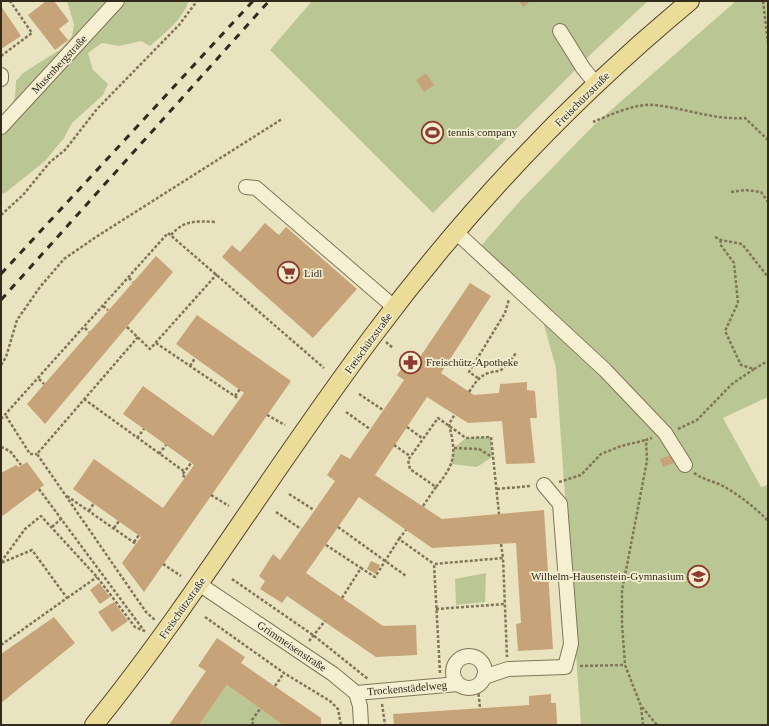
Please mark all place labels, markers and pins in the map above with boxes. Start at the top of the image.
sports icon: tennis company [420,119,446,145]
place label: tennis company [448,126,518,138]
supermarket icon: Lidl [276,260,302,286]
place label: Lidl [304,267,322,279]
pharmacy icon: Freischütz-Apotheke [397,349,423,375]
place label: Freischütz-Apotheke [426,356,518,368]
school or university icon: Wilhelm-Hausenstein-Gymnasium [686,563,712,589]
place label: Wilhelm-Hausenstein-Gymnasium [531,570,684,582]

